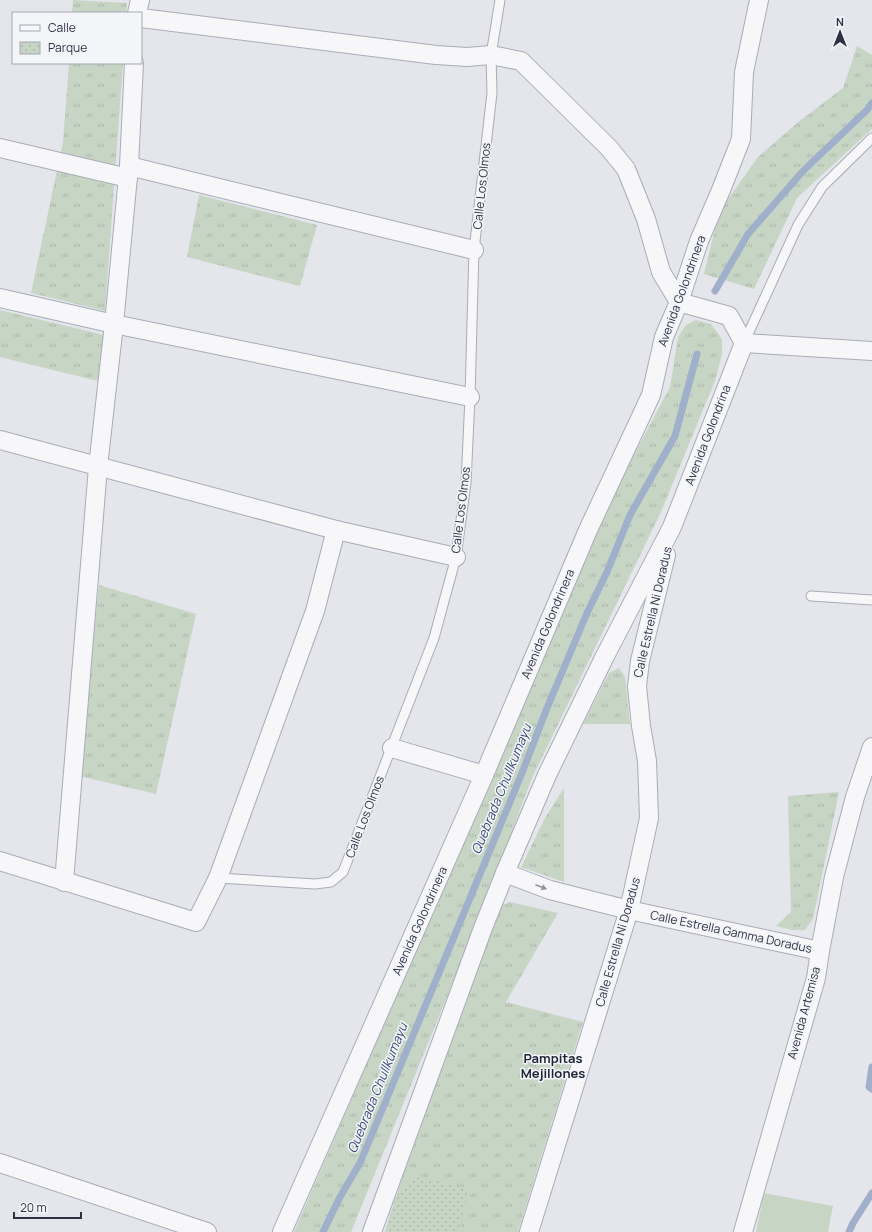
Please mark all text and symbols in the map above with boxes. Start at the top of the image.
legend [12,12,142,64]
north arrow [820,12,860,52]
text: N [836,14,844,29]
text: Calle [48,19,76,36]
text: Parque [48,39,87,56]
street label: Calle Los Olmos [468,142,495,230]
street label: Avenida Golondrinera [653,233,710,349]
street label: Avenida Golondrina [681,382,735,488]
street label: Calle Los Olmos [447,466,474,554]
street label: Calle Estrella Ni Doradus [629,545,676,679]
street label: Avenida Golondrinera [517,566,578,681]
water label: Quebrada Chullkumayu [467,720,536,857]
street label: Calle Los Olmos [341,773,388,861]
street label: Avenida Golondrinera [388,864,451,978]
street label: Calle Estrella Ni Doradus [591,875,644,1009]
one-way arrow [536,884,548,890]
street label: Calle Estrella Gamma Doradus [649,906,814,957]
street label: Avenida Artemisa [783,965,824,1061]
water label: Quebrada Chullkumayu [343,1019,412,1156]
district label: Pampitas Mejillones [521,1049,585,1082]
scale bar [14,1194,81,1220]
text: 20 m [20,1199,47,1216]

